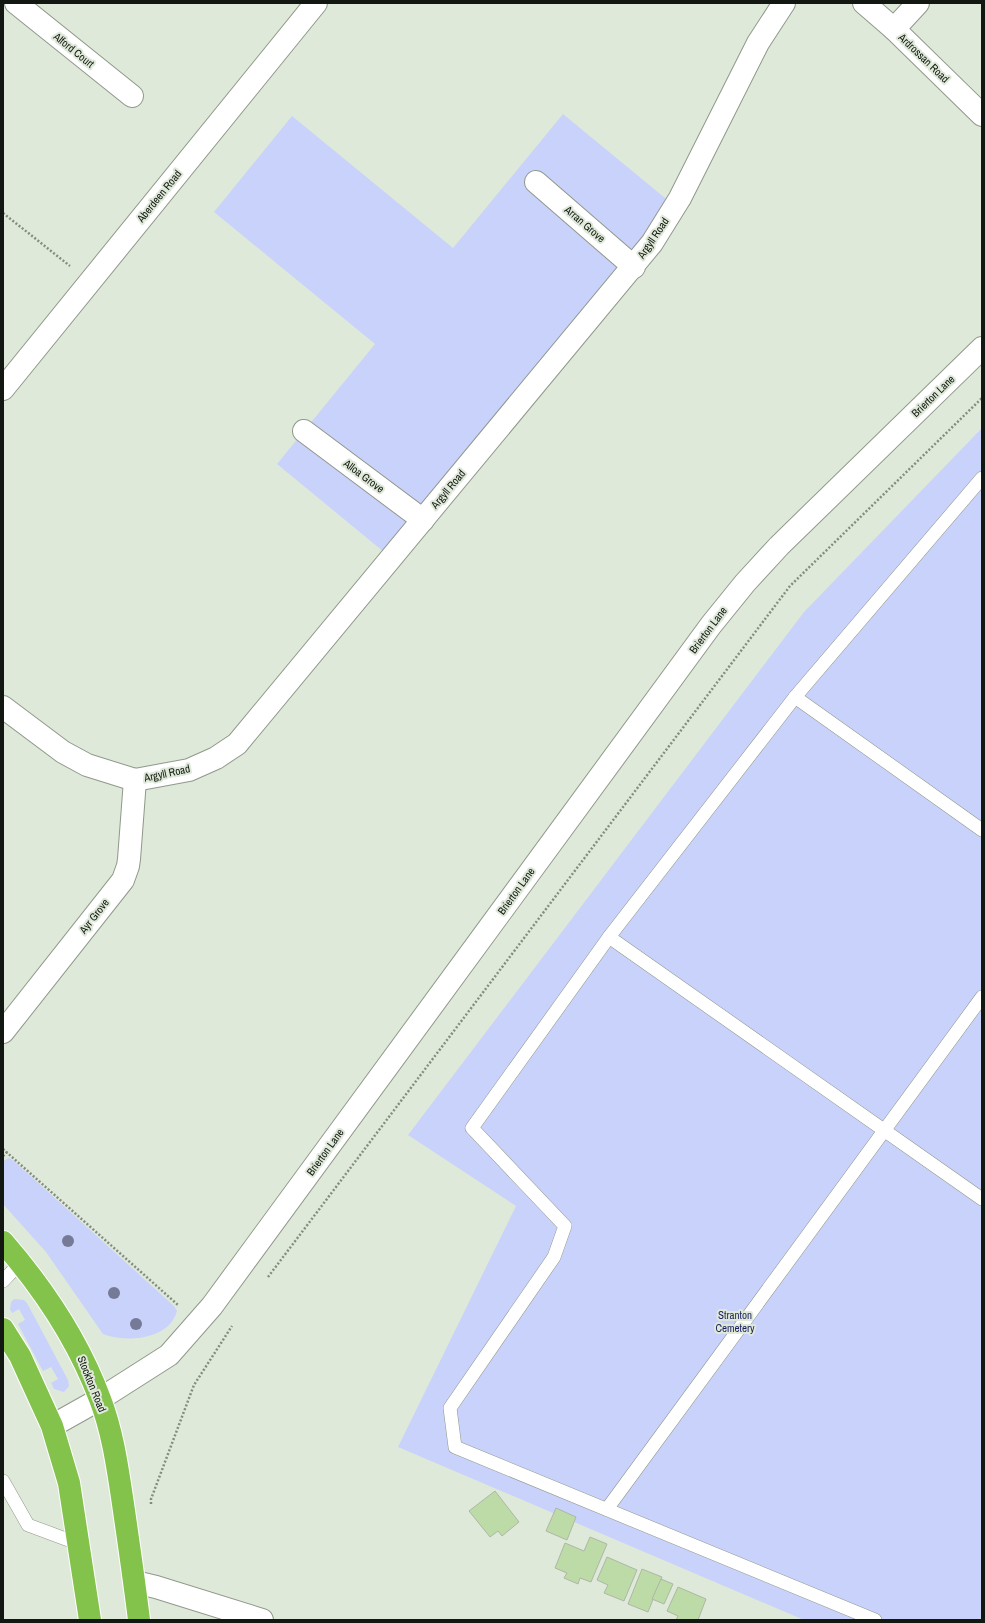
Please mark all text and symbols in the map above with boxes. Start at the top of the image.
street label: Alford Court [50,29,97,71]
street label: Ardrossan Road [895,30,952,86]
street label: Aberdeen Road [133,167,184,226]
street label: Arran Grove [561,202,608,245]
street label: Argyll Road [634,215,672,262]
street label: Brierton Lane [908,372,958,420]
street label: Alloa Grove [340,456,387,496]
street label: Argyll Road [427,467,468,512]
street label: Brierton Lane [686,604,730,656]
street label: Argyll Road [142,761,191,785]
street label: Brierton Lane [494,865,538,917]
street label: Ayr Grove [75,896,112,937]
street label: Brierton Lane [303,1126,347,1178]
park label: Stranton Cemetery [715,1308,755,1335]
street label: Stockton Road [74,1354,110,1414]

